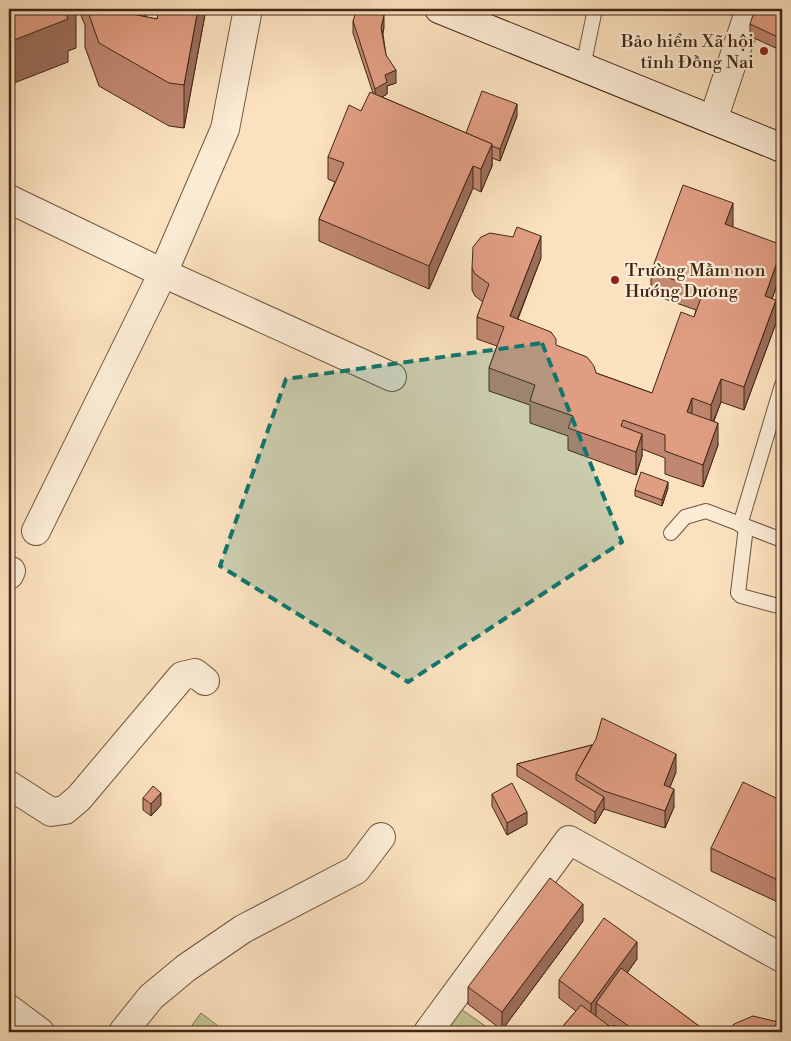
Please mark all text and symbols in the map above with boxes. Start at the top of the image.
place label: Bảo hiểm Xã hội tỉnh Đồng Nai [620,30,754,74]
marker: Bảo hiểm Xã hội tỉnh Đồng Nai [758,45,770,57]
place label: Trường Mầm non Hướng Dương [625,259,766,303]
marker: Trường Mầm non Hướng Dương [609,274,621,286]

